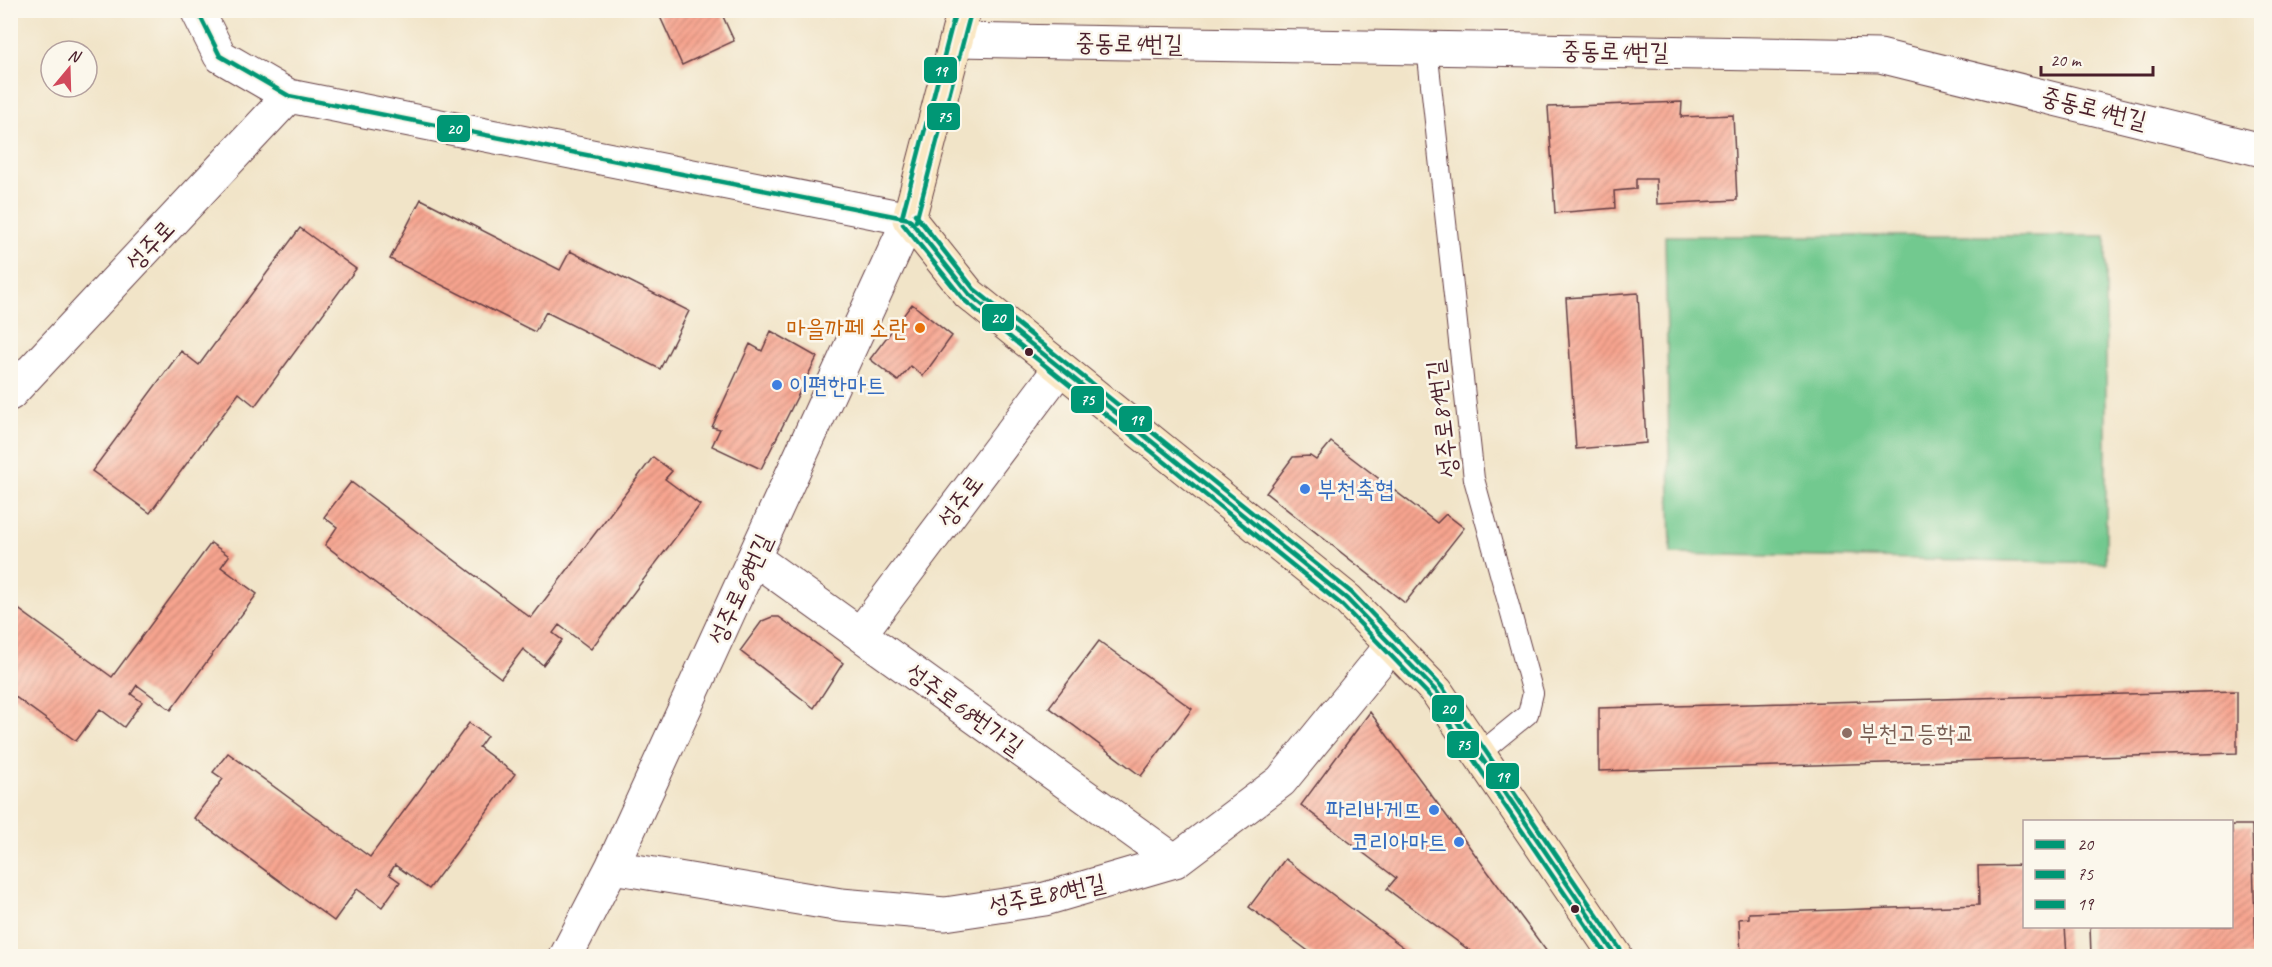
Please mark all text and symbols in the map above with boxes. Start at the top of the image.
street label: 중동로4번길 [1075,27,1183,59]
street label: 중동로4번길 [1561,35,1669,67]
north arrow [39,39,99,99]
scale bar [2041,39,2154,77]
text: N [66,45,84,68]
text: 20 m [2050,49,2083,71]
line badge: 19 [923,56,958,84]
text: 19 [933,61,949,81]
street label: 중동로4번길 [2038,80,2150,136]
line badge: 75 [926,102,961,131]
text: 75 [937,107,953,127]
line badge: 20 [436,114,471,143]
text: 20 [447,119,463,139]
street label: 성주로 [119,214,181,276]
line badge: 20 [981,303,1015,332]
text: 20 [991,308,1007,328]
place label: 마을까페 소란 [786,313,908,343]
marker: 마을까페 소란 [913,321,927,335]
unlabelled marker [1023,346,1035,358]
street label: 성주로81번길 [1420,359,1464,479]
place label: 이편한마트 [789,370,886,400]
marker: 이편한마트 [770,378,784,392]
line badge: 75 [1070,385,1105,414]
text: 75 [1080,390,1096,410]
line badge: 19 [1118,405,1153,433]
text: 19 [1129,410,1145,430]
street label: 성주로 [931,469,989,533]
place label: 부천축협 [1317,474,1394,504]
marker: 부천축협 [1298,482,1312,496]
street label: 성주로68번길 [701,529,779,649]
street label: 성주로68번가길 [901,656,1029,762]
line badge: 20 [1431,694,1465,723]
text: 20 [1441,699,1457,719]
place label: 부천고등학교 [1859,718,1975,748]
marker: 부천고등학교 [1840,726,1854,740]
line badge: 75 [1446,730,1480,759]
text: 75 [1456,735,1472,755]
line badge: 19 [1485,762,1520,790]
text: 19 [1495,767,1511,787]
place label: 파리바게뜨 [1325,795,1422,825]
marker: 파리바게뜨 [1427,803,1441,817]
legend [2023,820,2233,928]
place label: 코리아마트 [1350,827,1447,857]
text: 20 [2077,833,2095,855]
marker: 코리아마트 [1452,835,1466,849]
text: 75 [2077,863,2094,885]
street label: 성주로80번길 [986,867,1108,921]
text: 19 [2077,893,2095,915]
unlabelled marker [1569,903,1581,915]

